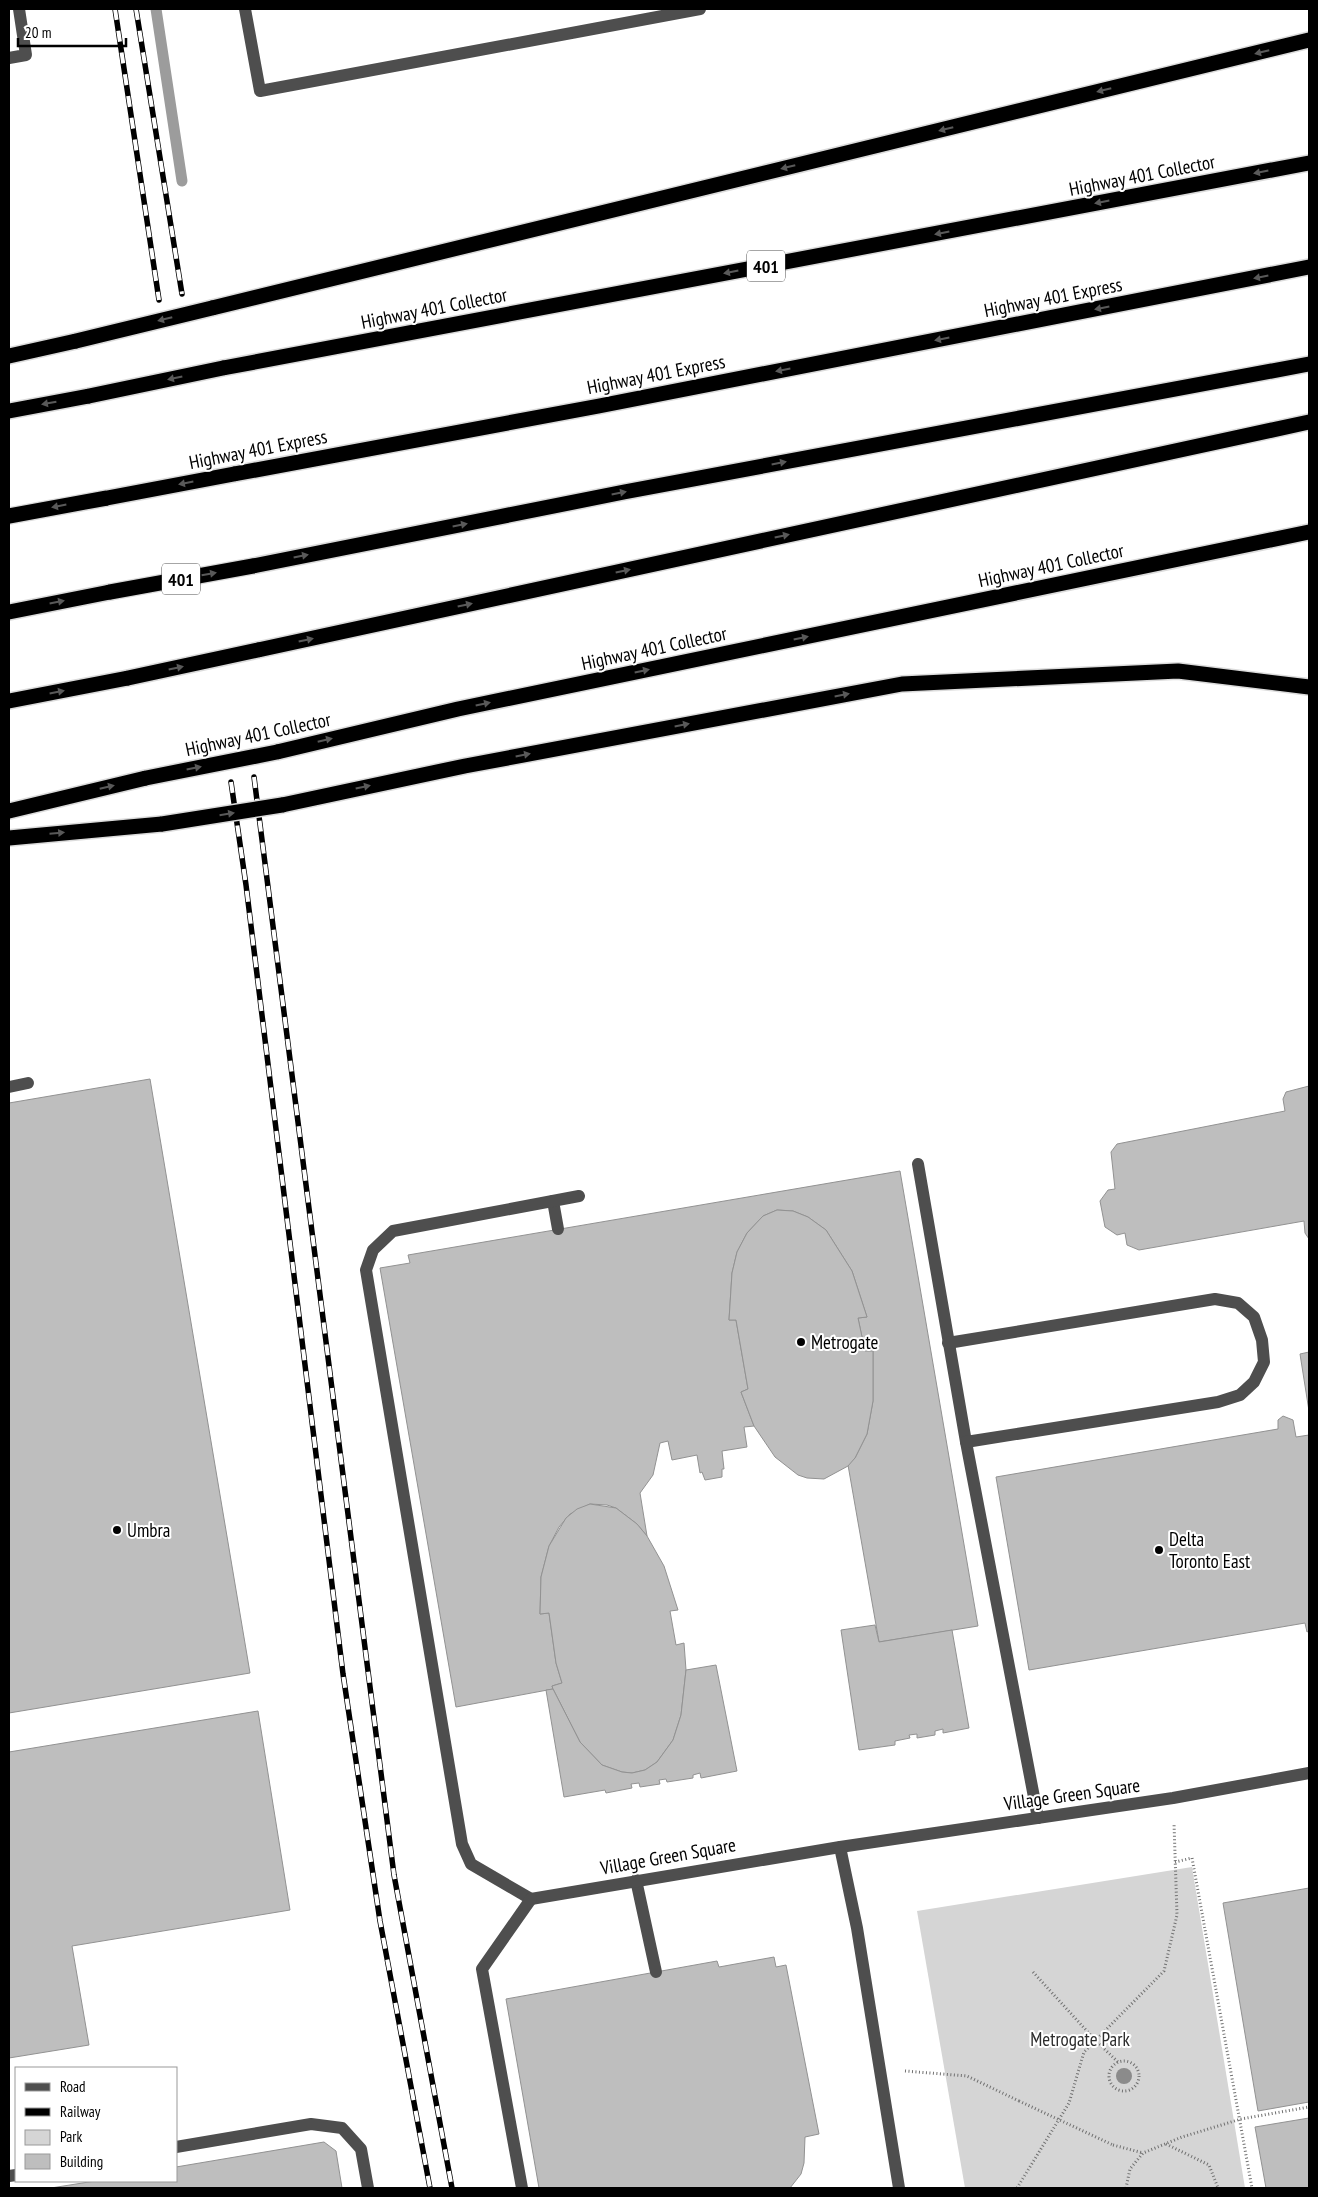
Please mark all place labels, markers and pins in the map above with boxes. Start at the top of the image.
place label: Metrogate [811,1330,878,1354]
marker: Metrogate [795,1336,807,1348]
place label: Umbra [127,1518,170,1542]
marker: Umbra [111,1524,123,1536]
place label: Delta Toronto East [1169,1527,1251,1573]
marker: Delta Toronto East [1153,1544,1165,1556]

